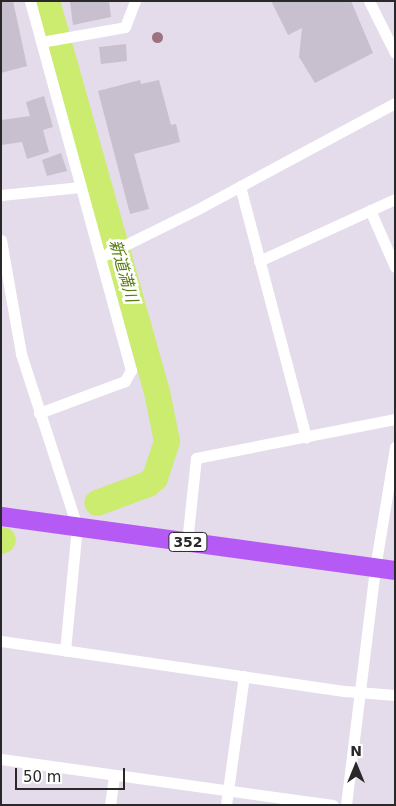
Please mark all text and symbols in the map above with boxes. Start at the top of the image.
water label: 新道満川 [105,238,141,304]
road number: 352 [168,530,208,554]
north arrow [331,741,381,791]
text: N [350,743,362,759]
scale bar [18,758,128,790]
text: 50 m [23,768,61,786]

